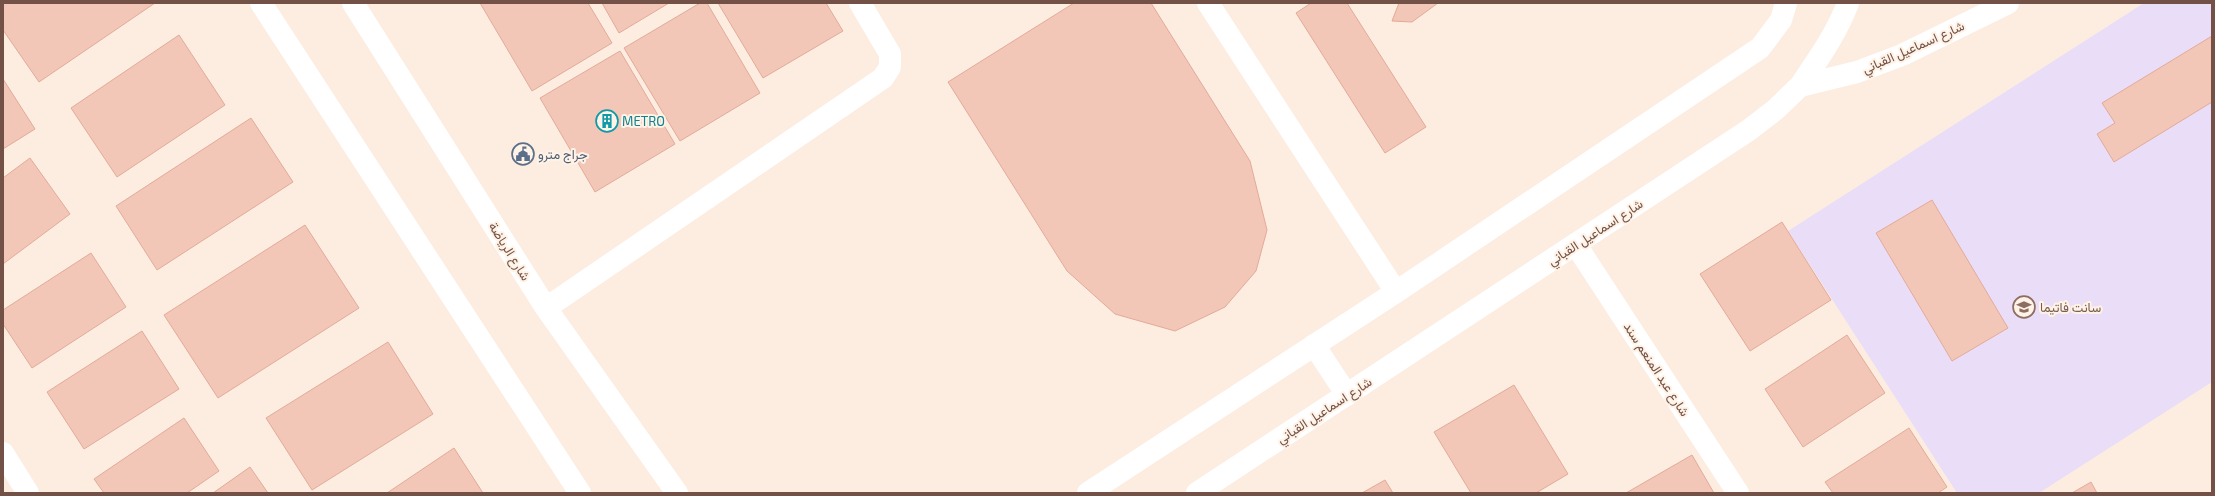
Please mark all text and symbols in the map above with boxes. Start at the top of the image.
street label: شارع اسماعيل القباني [1860,17,1968,79]
building icon: METRO [594,108,620,134]
place label: METRO [622,113,665,129]
public building icon: جراج مترو [510,141,536,167]
place label: جراج مترو [538,146,588,164]
street label: شارع اسماعيل القباني [1545,195,1647,271]
street label: شارع الرياضة [484,219,534,284]
school or university icon: سانت فاتيما [2011,294,2037,320]
place label: سانت فاتيما [2040,299,2101,315]
street label: شارع عبد المنعم سند [1619,319,1693,420]
street label: شارع اسماعيل القباني [1274,373,1376,449]

